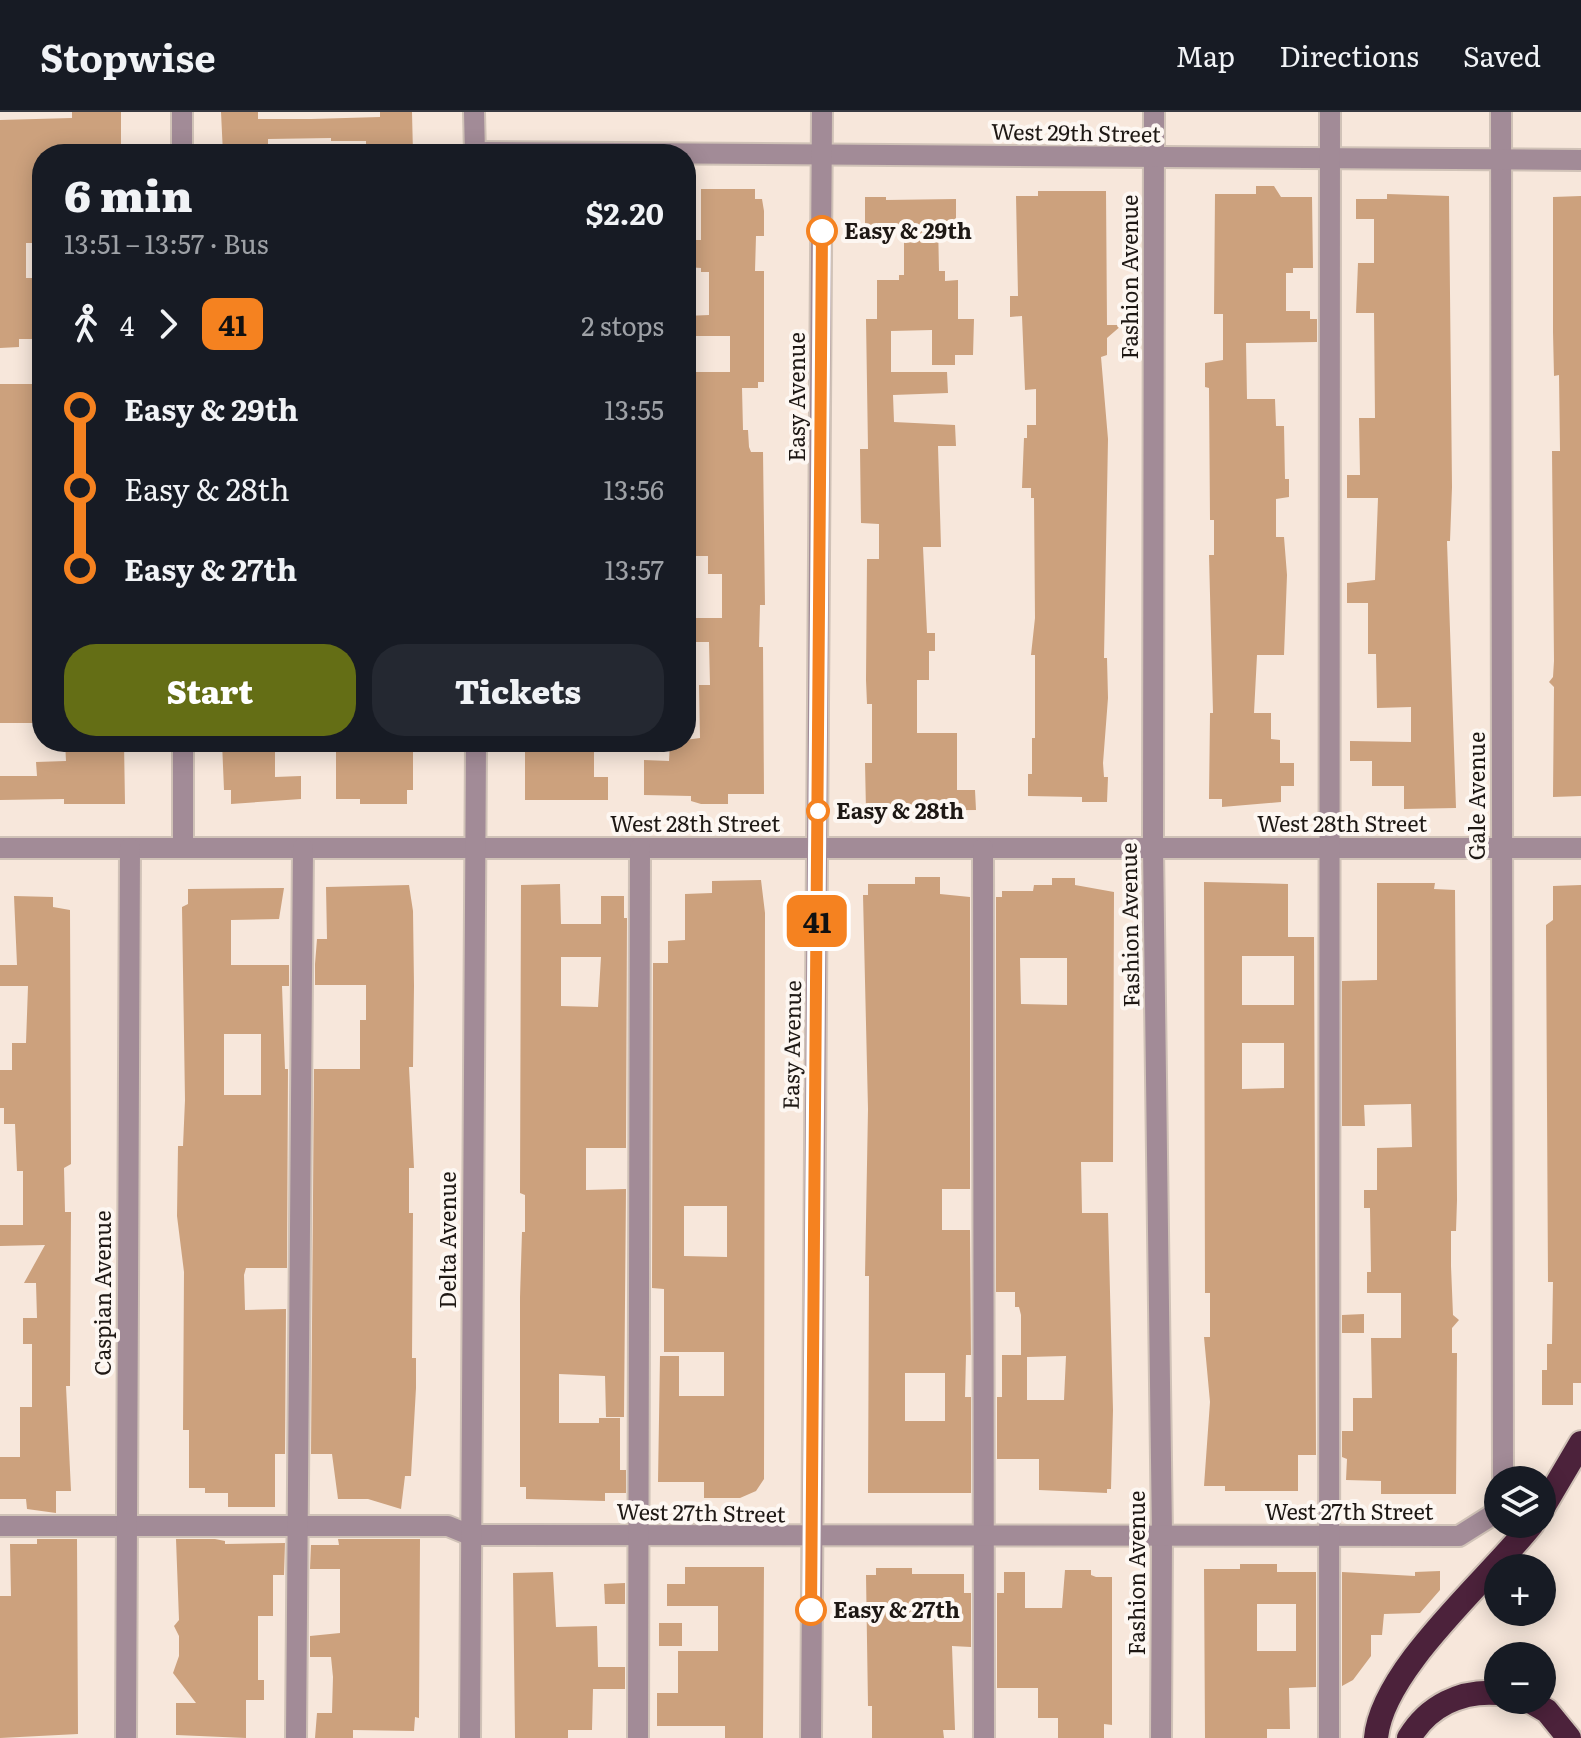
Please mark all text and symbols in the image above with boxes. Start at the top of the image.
text: Stopwise [40,27,216,84]
text: Map [1176,34,1235,76]
text: Directions [1279,34,1419,76]
text: Saved [1463,34,1541,76]
street label: West 29th Street [991,114,1161,149]
text: 6 min [64,160,193,226]
text: $2.20 [586,190,664,234]
street label: Fashion Avenue [1112,194,1145,360]
place label: Easy & 29th [844,213,972,246]
marker: Easy & 29th [807,216,837,246]
text: 13:51 – 13:57 · Bus [64,223,269,262]
icon: walk [64,302,108,346]
icon: forward [146,302,190,346]
text: 41 [218,303,247,345]
text: 4 [120,305,134,344]
text: 2 stops [581,305,664,344]
street label: Easy Avenue [779,332,812,462]
text: Easy & 29th [124,386,299,430]
text: 13:55 [604,389,664,428]
text: Easy & 28th [124,466,290,510]
text: 13:56 [603,469,664,508]
text: Easy & 27th [124,546,297,590]
text: 13:57 [604,549,664,588]
button: Start [64,644,356,736]
button: Tickets [372,644,664,736]
street label: Gale Avenue [1459,732,1492,860]
place label: Easy & 28th [836,793,964,826]
marker: Easy & 28th [807,800,829,822]
street label: West 28th Street [610,806,780,839]
street label: West 28th Street [1257,806,1427,839]
street label: Fashion Avenue [1111,842,1146,1008]
line badge: 41 [781,895,853,947]
text: 41 [803,900,831,942]
street label: Easy Avenue [773,980,808,1110]
street label: Delta Avenue [430,1171,463,1309]
street label: Caspian Avenue [85,1210,118,1376]
map controls [1484,1466,1556,1714]
button: layers [1484,1466,1556,1538]
street label: Fashion Avenue [1119,1490,1152,1656]
street label: West 27th Street [616,1494,786,1529]
street label: West 27th Street [1264,1494,1434,1527]
button: + [1484,1554,1556,1626]
place label: Easy & 27th [833,1592,960,1625]
marker: Easy & 27th [796,1595,826,1625]
button: − [1484,1642,1556,1714]

